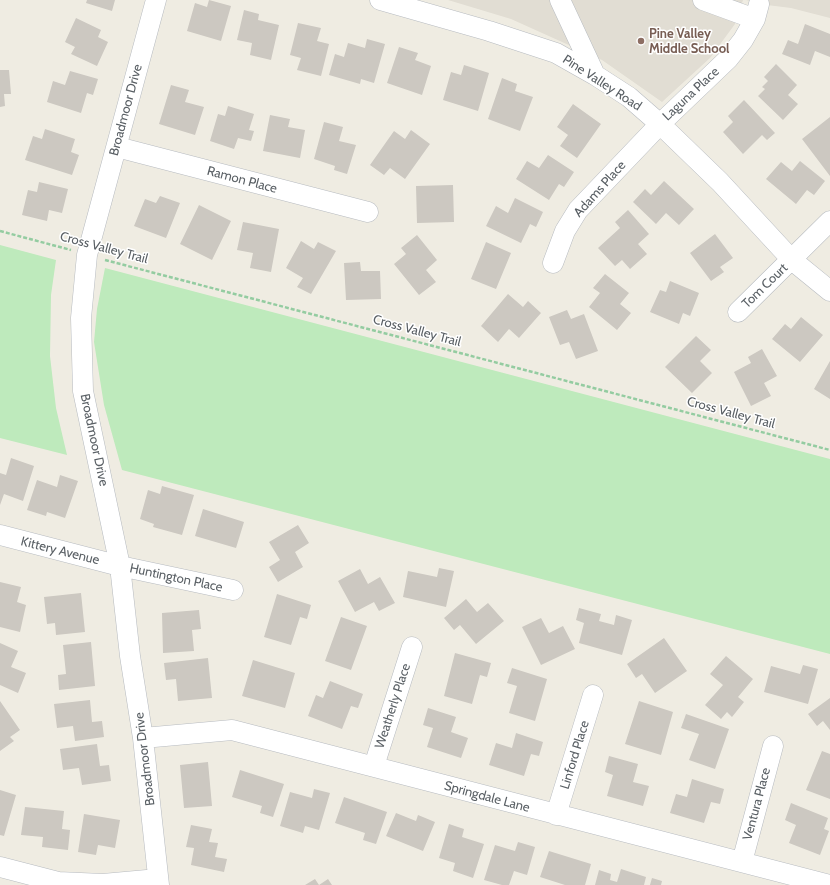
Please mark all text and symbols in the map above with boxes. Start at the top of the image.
place label: Pine Valley Middle School [649,26,729,57]
marker: Pine Valley Middle School [636,36,646,46]
street label: Pine Valley Road [560,52,644,114]
street label: Broadmoor Drive [106,63,146,157]
street label: Laguna Place [659,64,723,124]
street label: Adams Place [571,158,629,220]
street label: Ramon Place [205,163,279,197]
street label: Cross Valley Trail [58,229,150,267]
street label: Tom Court [739,260,791,312]
street label: Cross Valley Trail [371,312,463,350]
street label: Broadmoor Drive [77,392,111,488]
street label: Cross Valley Trail [685,394,777,432]
street label: Kittery Avenue [19,534,101,568]
street label: Huntington Place [128,561,224,595]
street label: Weatherly Place [372,662,414,750]
street label: Broadmoor Drive [132,711,158,807]
street label: Linford Place [557,719,593,791]
street label: Ventura Place [740,766,774,842]
street label: Springdale Lane [442,778,532,816]

